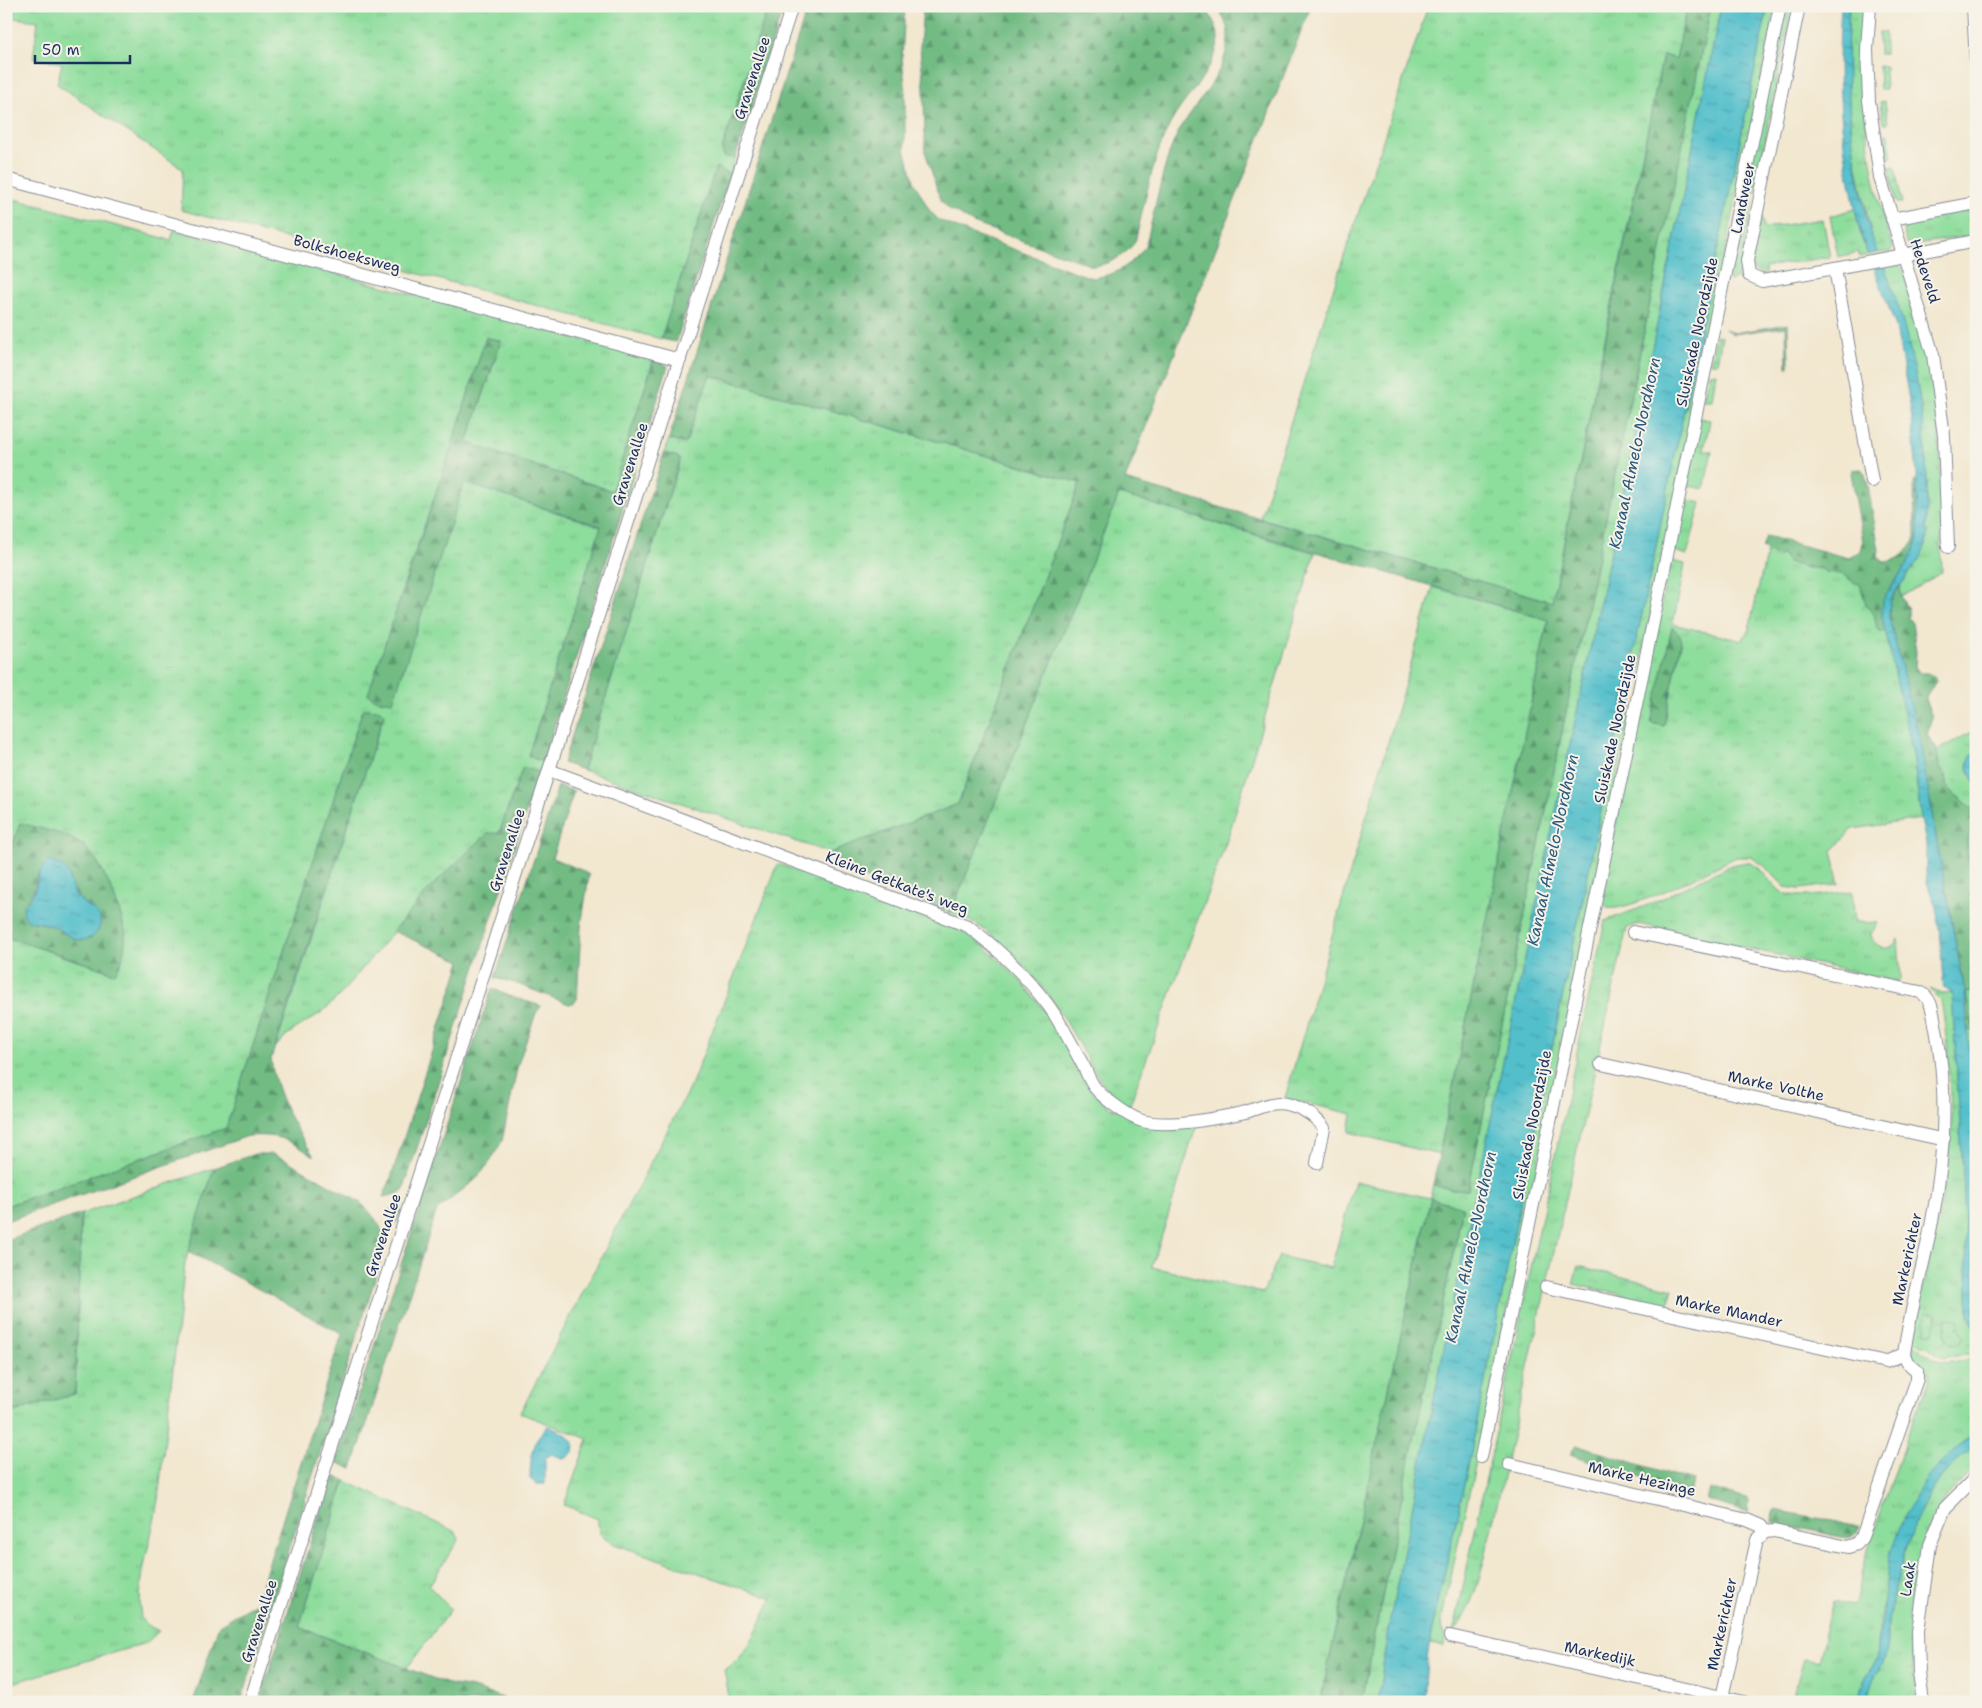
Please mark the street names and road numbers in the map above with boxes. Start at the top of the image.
street label: Gravenallee [729,34,775,122]
street label: Landweer [1726,161,1760,235]
street label: Bolkshoeksweg [291,230,403,278]
street label: Hedeveld [1905,236,1945,306]
street label: Sluiskade Noordzijde [1671,255,1723,409]
street label: Gravenallee [607,420,653,508]
street label: Sluiskade Noordzijde [1589,652,1641,806]
street label: Gravenallee [484,806,530,894]
street label: Kleine Getkate's weg [823,846,971,920]
street label: Sluiskade Noordzijde [1508,1048,1556,1202]
street label: Marke Volthe [1726,1066,1826,1106]
street label: Gravenallee [360,1191,406,1279]
street label: Markerichter [1887,1211,1927,1307]
street label: Marke Mander [1673,1290,1785,1332]
street label: Marke Hezinge [1586,1457,1698,1501]
street label: Laak [1896,1560,1920,1598]
street label: Markerichter [1702,1576,1742,1672]
street label: Gravenallee [236,1577,282,1665]
street label: Markedijk [1562,1637,1638,1671]

